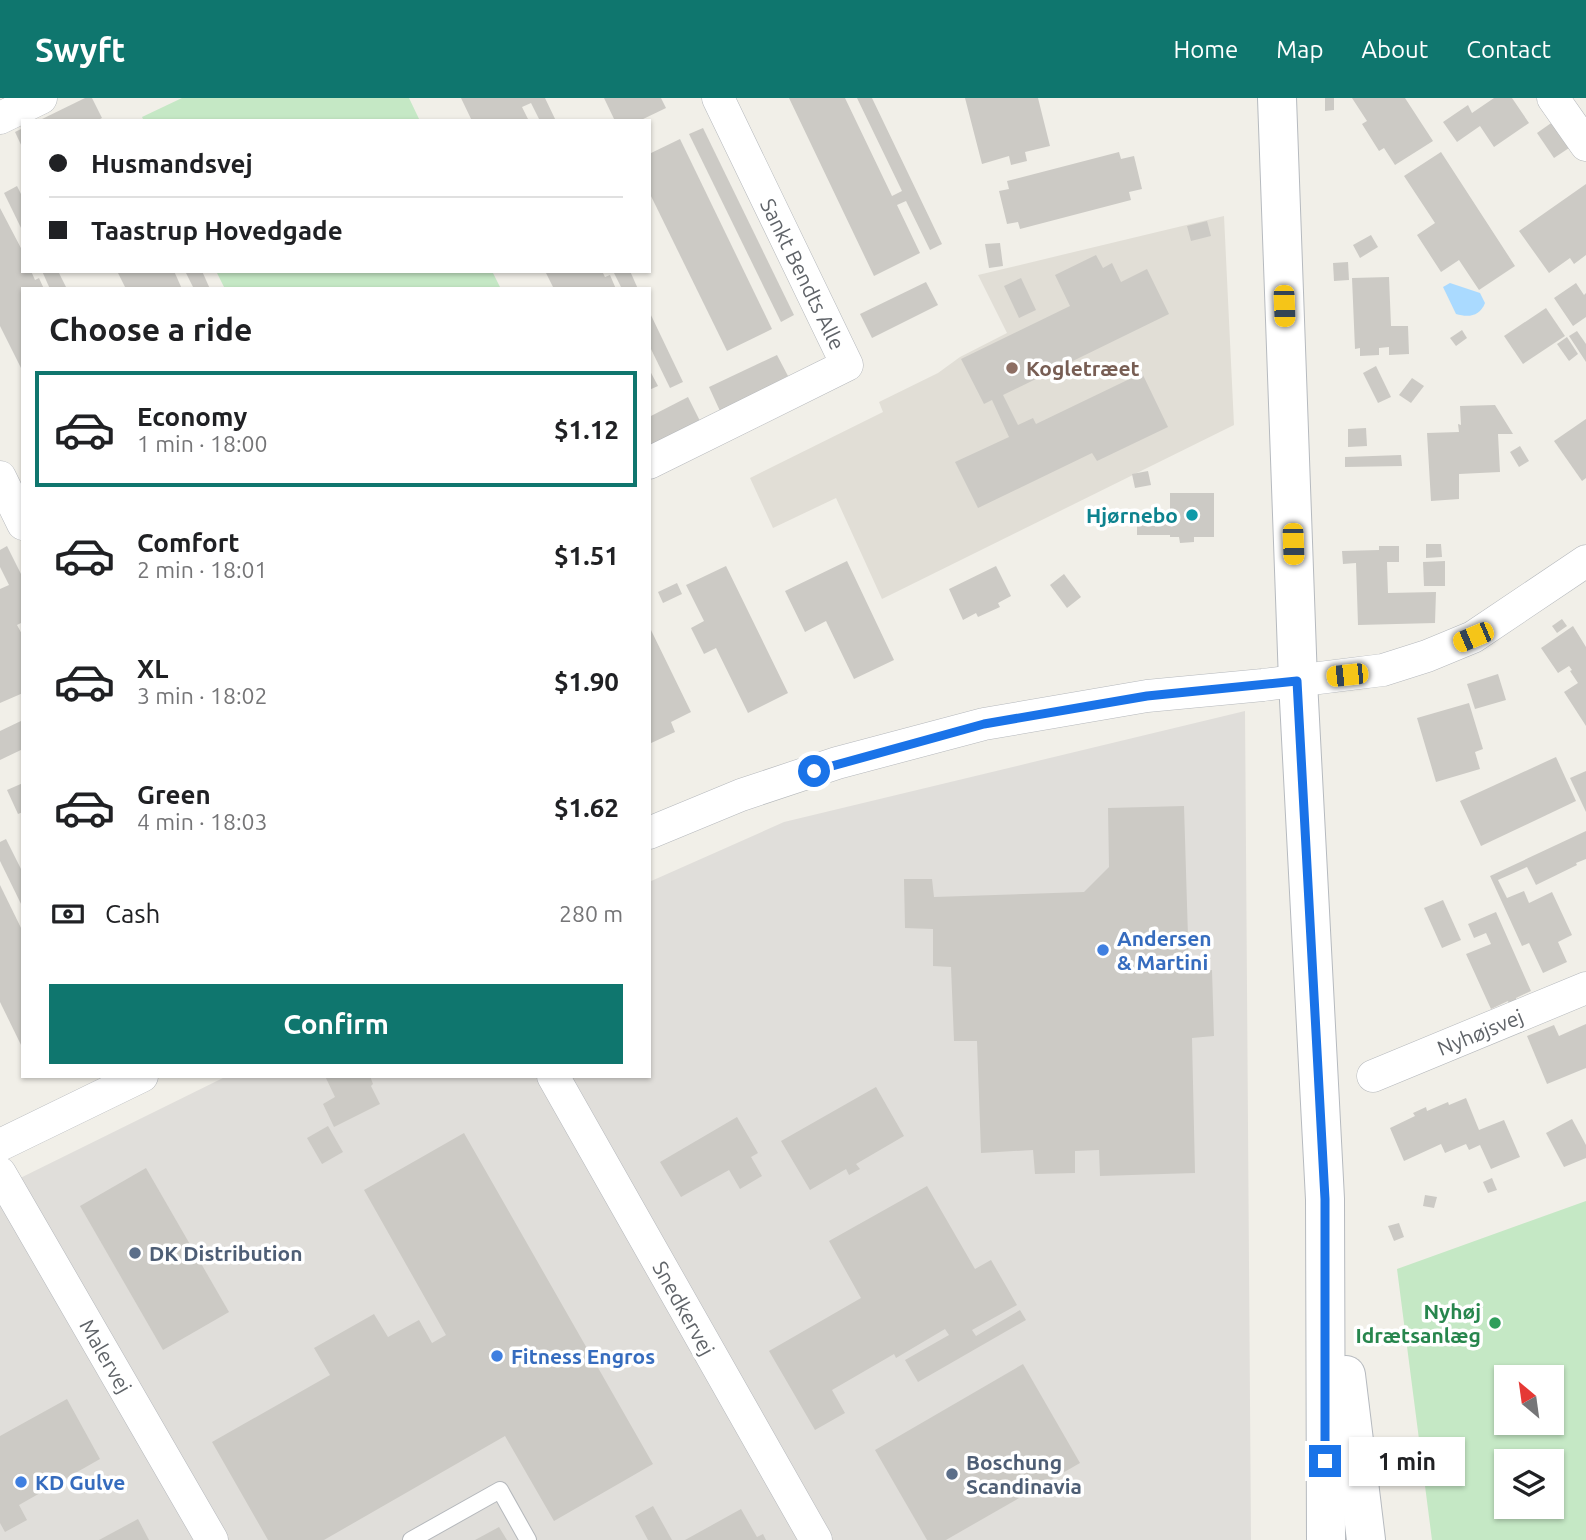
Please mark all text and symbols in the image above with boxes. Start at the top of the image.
text: Swyft [35,31,125,68]
text: Home [1173,36,1238,63]
text: Map [1276,36,1323,63]
text: About [1361,36,1428,63]
text: Contact [1466,36,1551,63]
text: Husmandsvej [91,149,253,178]
street label: Sankt Bendts Alle [756,195,850,353]
text: Taastrup Hovedgade [91,216,343,245]
car [1273,285,1296,327]
text: Choose a ride [49,311,252,347]
place label: Kogletræet [1026,356,1140,380]
marker: Kogletræet [1004,360,1020,376]
icon: car [53,398,116,461]
text: Economy [137,402,247,431]
text: $1.12 [554,415,619,444]
text: 1 min · 18:00 [137,431,268,456]
place label: Hjørnebo [1086,503,1178,527]
marker: Hjørnebo [1184,507,1200,523]
car [1282,523,1305,565]
icon: car [53,524,116,587]
text: Comfort [137,528,240,557]
text: $1.51 [554,541,619,570]
text: 2 min · 18:01 [137,557,268,582]
car [1450,619,1497,655]
icon: car [53,650,116,713]
text: XL [137,654,168,683]
car [1326,662,1369,688]
text: $1.90 [554,667,619,696]
text: 3 min · 18:02 [137,683,268,708]
route start [798,755,830,787]
icon: car [53,776,116,839]
text: Green [137,780,211,809]
text: $1.62 [554,793,619,822]
text: 4 min · 18:03 [137,809,268,834]
icon: cash [49,895,87,933]
text: Cash [105,899,160,928]
text: 280 m [559,901,623,926]
place label: Andersen & Martini [1117,926,1212,974]
marker: Andersen & Martini [1095,942,1111,958]
button: Confirm [49,984,623,1064]
street label: Nyhøjsvej [1434,1004,1526,1060]
place label: DK Distribution [149,1241,303,1265]
marker: DK Distribution [127,1245,143,1261]
street label: Snedkervej [648,1257,720,1359]
place label: Nyhøj Idrætsanlæg [1355,1299,1481,1347]
street label: Malervej [75,1315,137,1397]
marker: Nyhøj Idrætsanlæg [1487,1315,1503,1331]
place label: Fitness Engros [511,1344,655,1368]
marker: Fitness Engros [489,1348,505,1364]
north arrow [1494,1365,1564,1435]
map controls [1494,1365,1564,1519]
callout: 1 min [1350,1436,1465,1486]
route end [1309,1445,1341,1477]
text: 1 min [1378,1449,1436,1474]
button: layers [1494,1449,1564,1519]
place label: Boschung Scandinavia [966,1450,1082,1498]
marker: Boschung Scandinavia [944,1466,960,1482]
place label: KD Gulve [35,1470,125,1494]
marker: KD Gulve [13,1474,29,1490]

